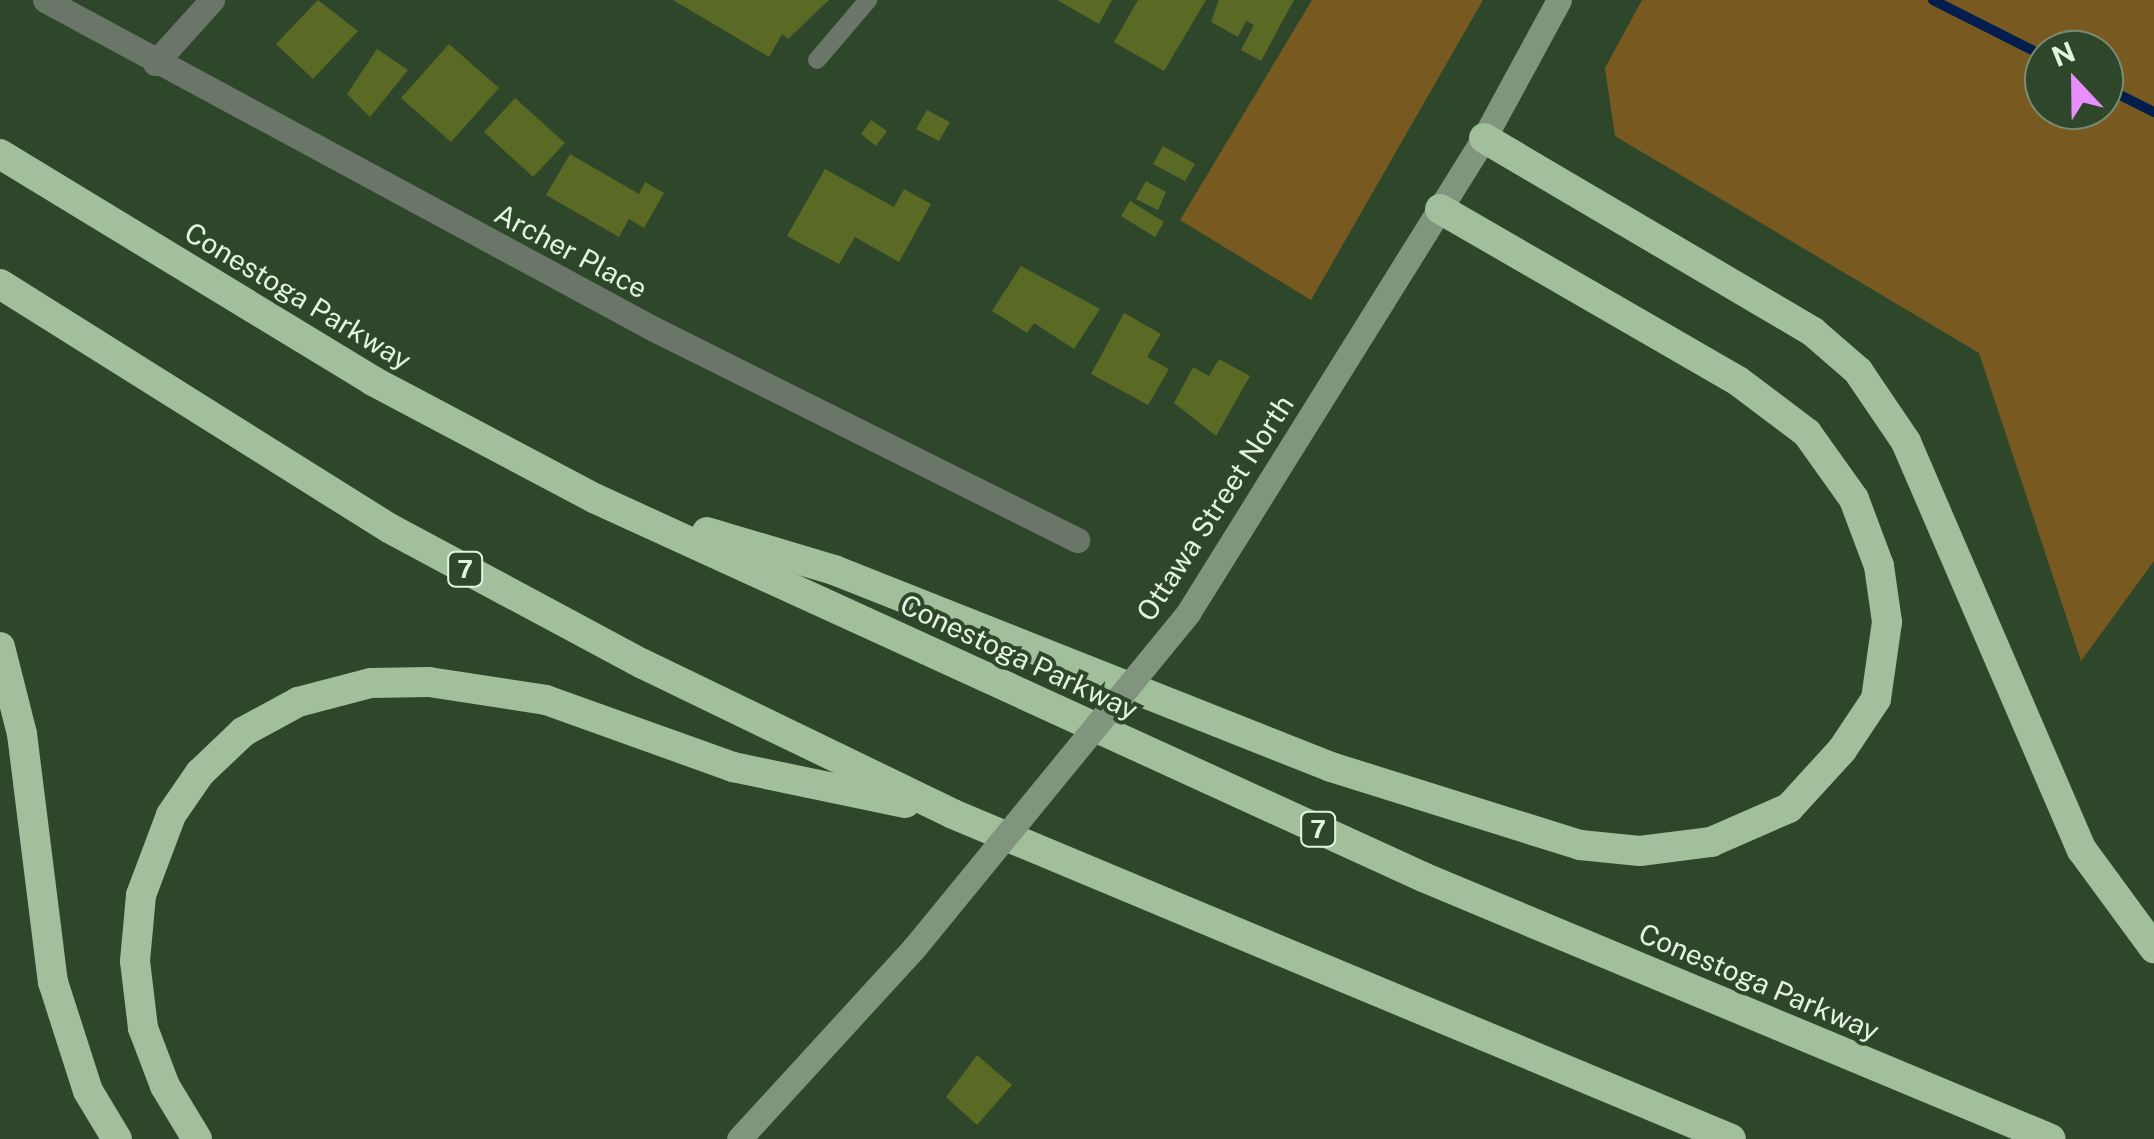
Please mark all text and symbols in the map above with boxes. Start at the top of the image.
north arrow [2024,30,2124,130]
text: N [2047,34,2080,73]
street label: Archer Place [489,197,653,305]
street label: Conestoga Parkway [179,215,417,377]
street label: Ottawa Street North [1129,389,1301,627]
road number: 7 [445,549,485,589]
street label: Conestoga Parkway [895,587,1143,727]
road number: 7 [1298,809,1338,849]
street label: Conestoga Parkway [1634,916,1884,1048]

